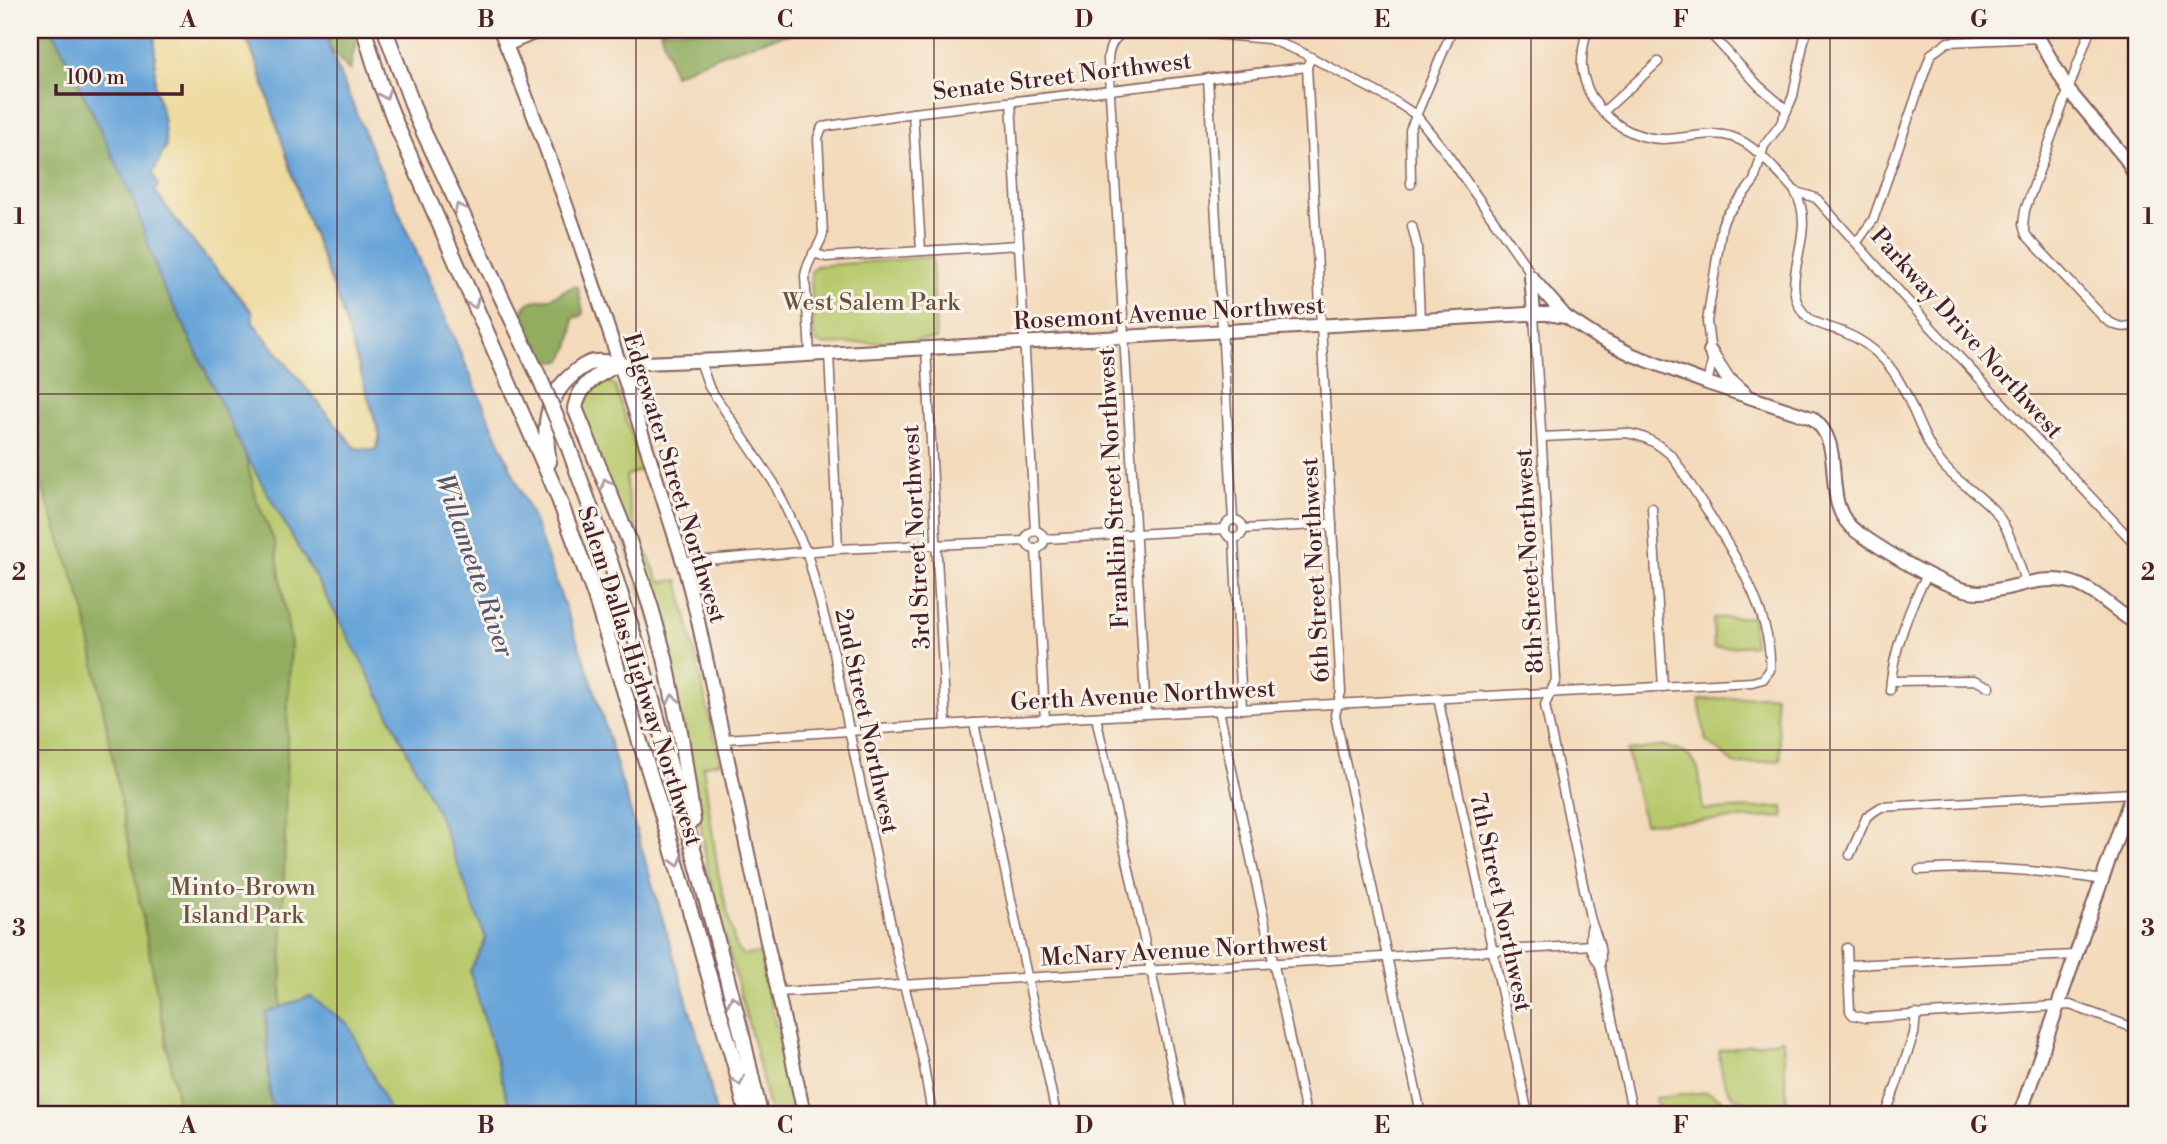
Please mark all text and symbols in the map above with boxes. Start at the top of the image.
text: A [179,6,197,34]
text: B [477,6,495,34]
text: C [777,6,793,34]
text: D [1075,6,1093,34]
text: E [1374,6,1390,34]
text: F [1673,6,1689,34]
text: G [1970,6,1988,34]
street label: Senate Street Northwest [931,46,1194,108]
scale bar [56,52,182,96]
text: 100 m [66,65,125,91]
one-way arrow [376,88,390,100]
text: 1 [13,203,25,231]
one-way arrow [454,203,468,215]
text: 1 [2142,203,2154,231]
street label: Parkway Drive Northwest [1863,222,2069,446]
park label: West Salem Park [781,288,961,318]
street label: Rosemont Avenue Northwest [1013,291,1326,337]
one-way arrow [466,297,480,309]
street label: Edgewater Street Northwest [616,330,733,628]
street label: Franklin Street Northwest [1092,346,1136,630]
street label: 3rd Street Northwest [896,423,938,650]
street label: 8th Street Northwest [1509,447,1551,674]
street label: 6th Street Northwest [1295,456,1337,683]
water label: Willamette River [428,469,521,662]
one-way arrow [600,477,614,489]
street label: Salem Dallas Highway Northwest [570,503,708,850]
text: 2 [12,559,26,587]
text: 2 [2141,559,2155,587]
street label: 2nd Street Northwest [827,606,905,837]
street label: Gerth Avenue Northwest [1010,674,1277,718]
one-way arrow [667,693,682,705]
street label: 7th Street Northwest [1462,790,1538,1015]
one-way arrow [668,856,683,868]
park label: Minto-Brown Island Park [170,873,316,931]
text: 3 [12,915,26,943]
text: 3 [2141,915,2155,943]
street label: McNary Avenue Northwest [1040,928,1329,974]
one-way arrow [727,994,741,1006]
one-way arrow [731,1075,745,1087]
text: A [179,1112,197,1140]
text: B [477,1112,495,1140]
text: C [777,1112,793,1140]
text: D [1075,1112,1093,1140]
text: E [1374,1112,1390,1140]
text: F [1673,1112,1689,1140]
text: G [1970,1112,1988,1140]

